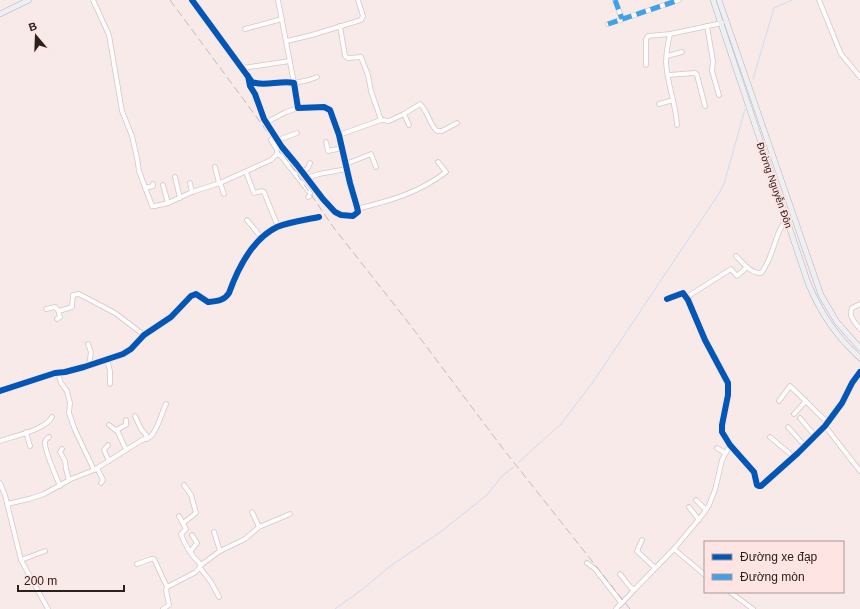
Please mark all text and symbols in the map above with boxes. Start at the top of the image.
north arrow [16,16,56,56]
text: B [27,20,39,34]
street label: Đường Nguyễn Đôn [755,141,795,229]
legend [704,541,844,593]
text: Đường xe đạp [740,550,818,564]
scale bar [18,567,124,593]
text: Đường mòn [740,570,805,584]
text: 200 m [24,574,57,588]

